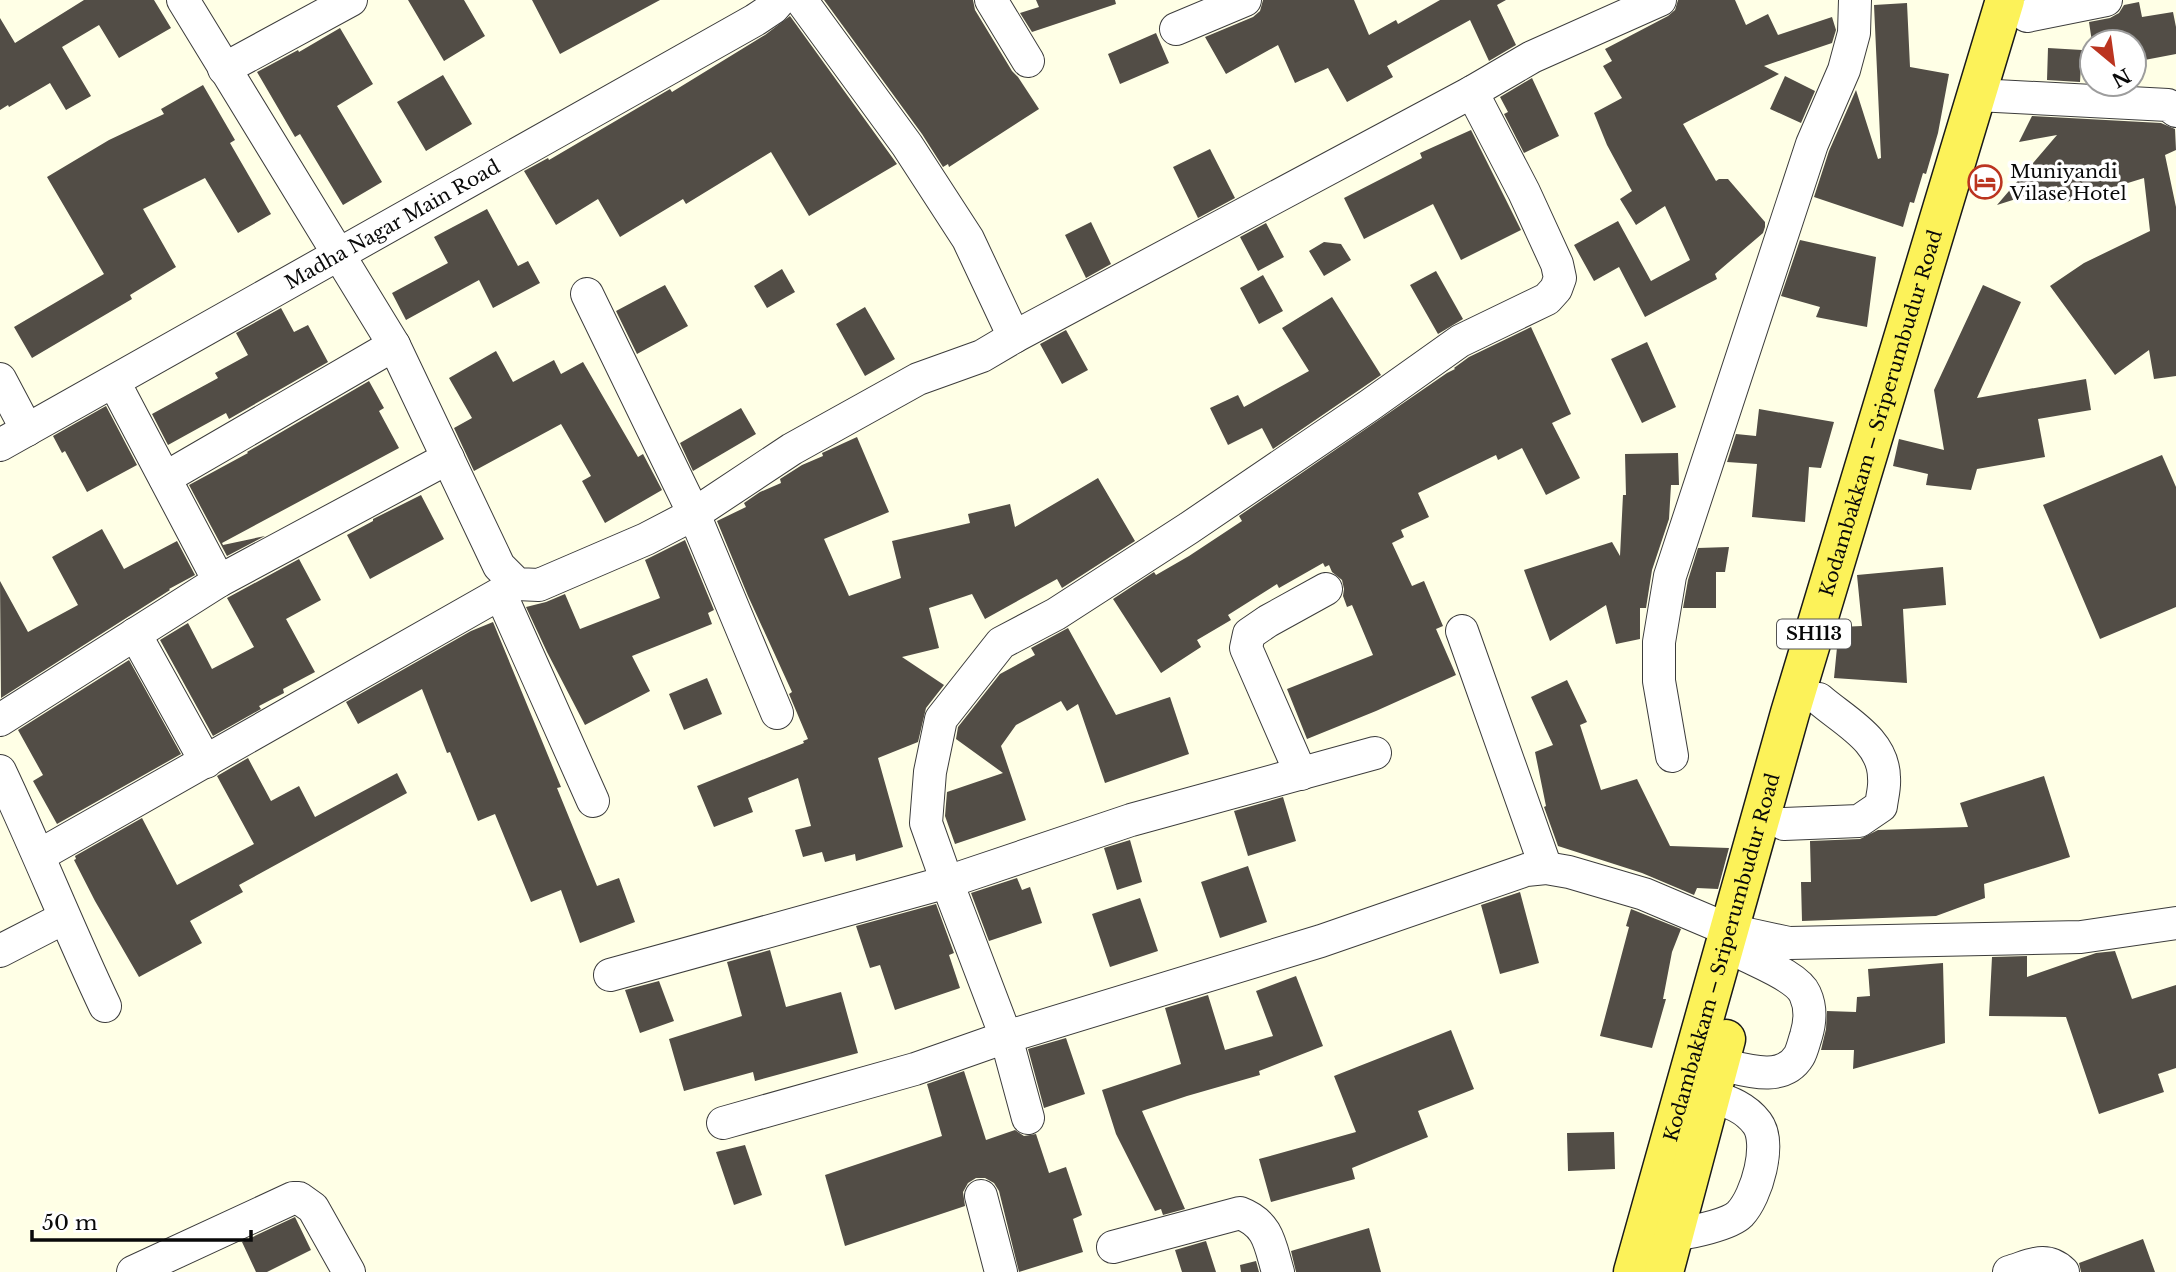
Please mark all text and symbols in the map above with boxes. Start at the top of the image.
north arrow [2078,28,2148,98]
text: N [2107,63,2134,92]
street label: Madha Nagar Main Road [281,155,504,294]
place label: Muniyandi Vilase Hotel [2009,160,2127,205]
hotel icon: Muniyandi Vilase Hotel [1966,163,2004,201]
street label: Kodambakkam – Sriperumbudur Road [1815,227,1947,599]
road number: SH113 [1777,620,1851,648]
street label: Kodambakkam – Sriperumbudur Road [1659,770,1785,1144]
scale bar [32,1198,250,1242]
text: 50 m [42,1210,98,1236]

